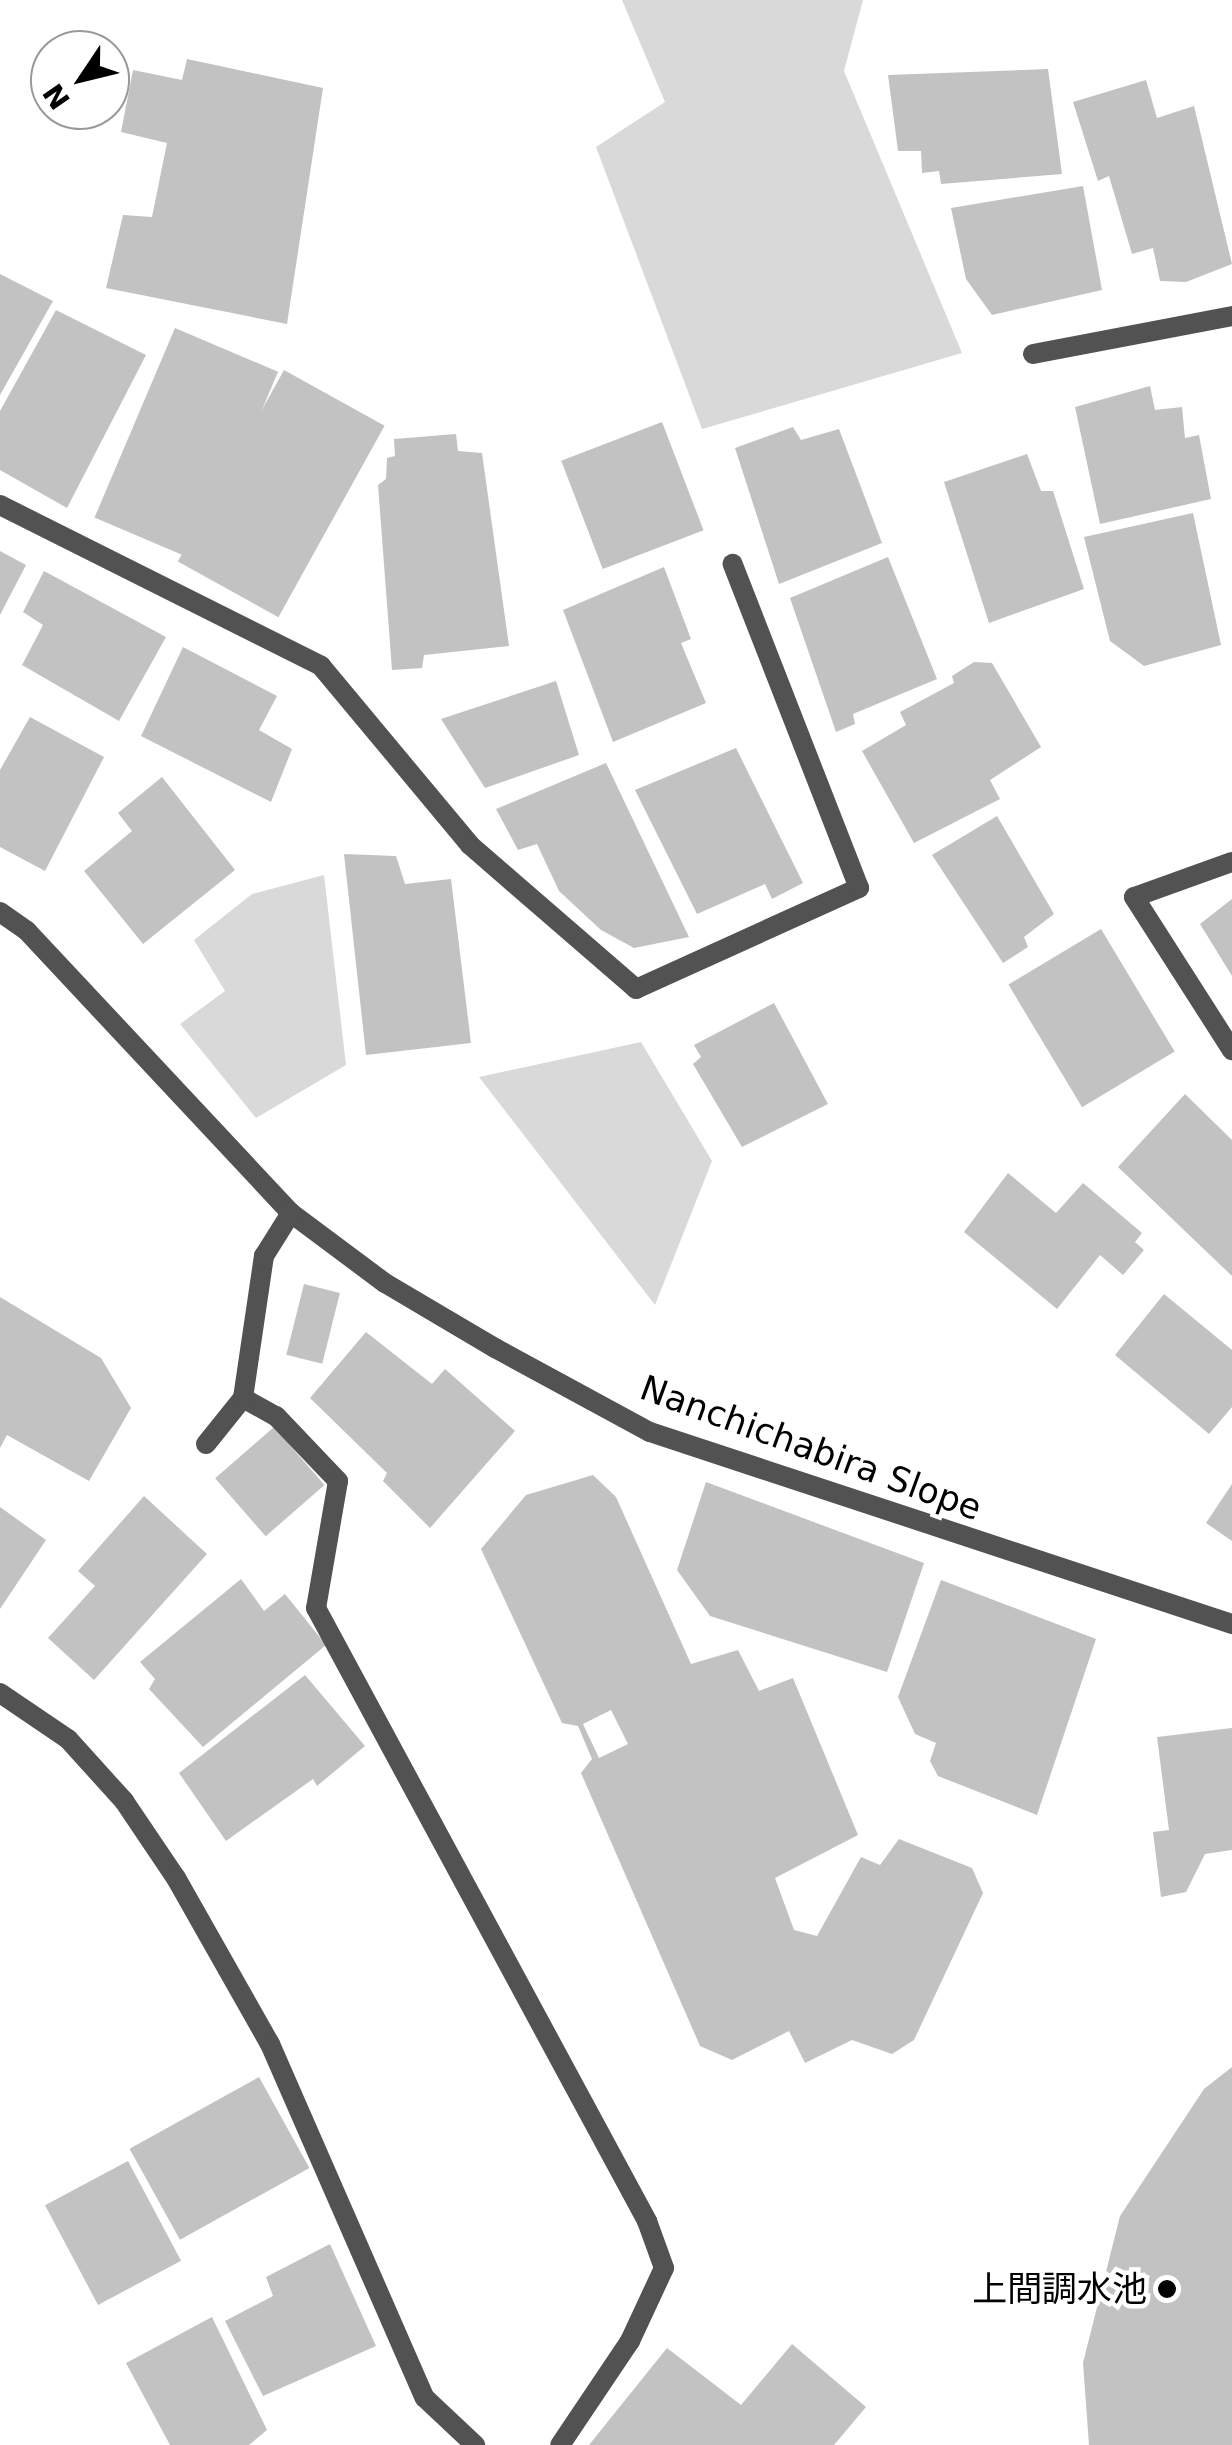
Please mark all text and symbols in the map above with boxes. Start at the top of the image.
north arrow [30,30,130,130]
text: N [36,77,77,115]
street label: Nanchichabira Slope [635,1367,987,1529]
place label: 上間調水池 [972,2268,1147,2310]
marker: 上間調水池 [1156,2278,1178,2300]

